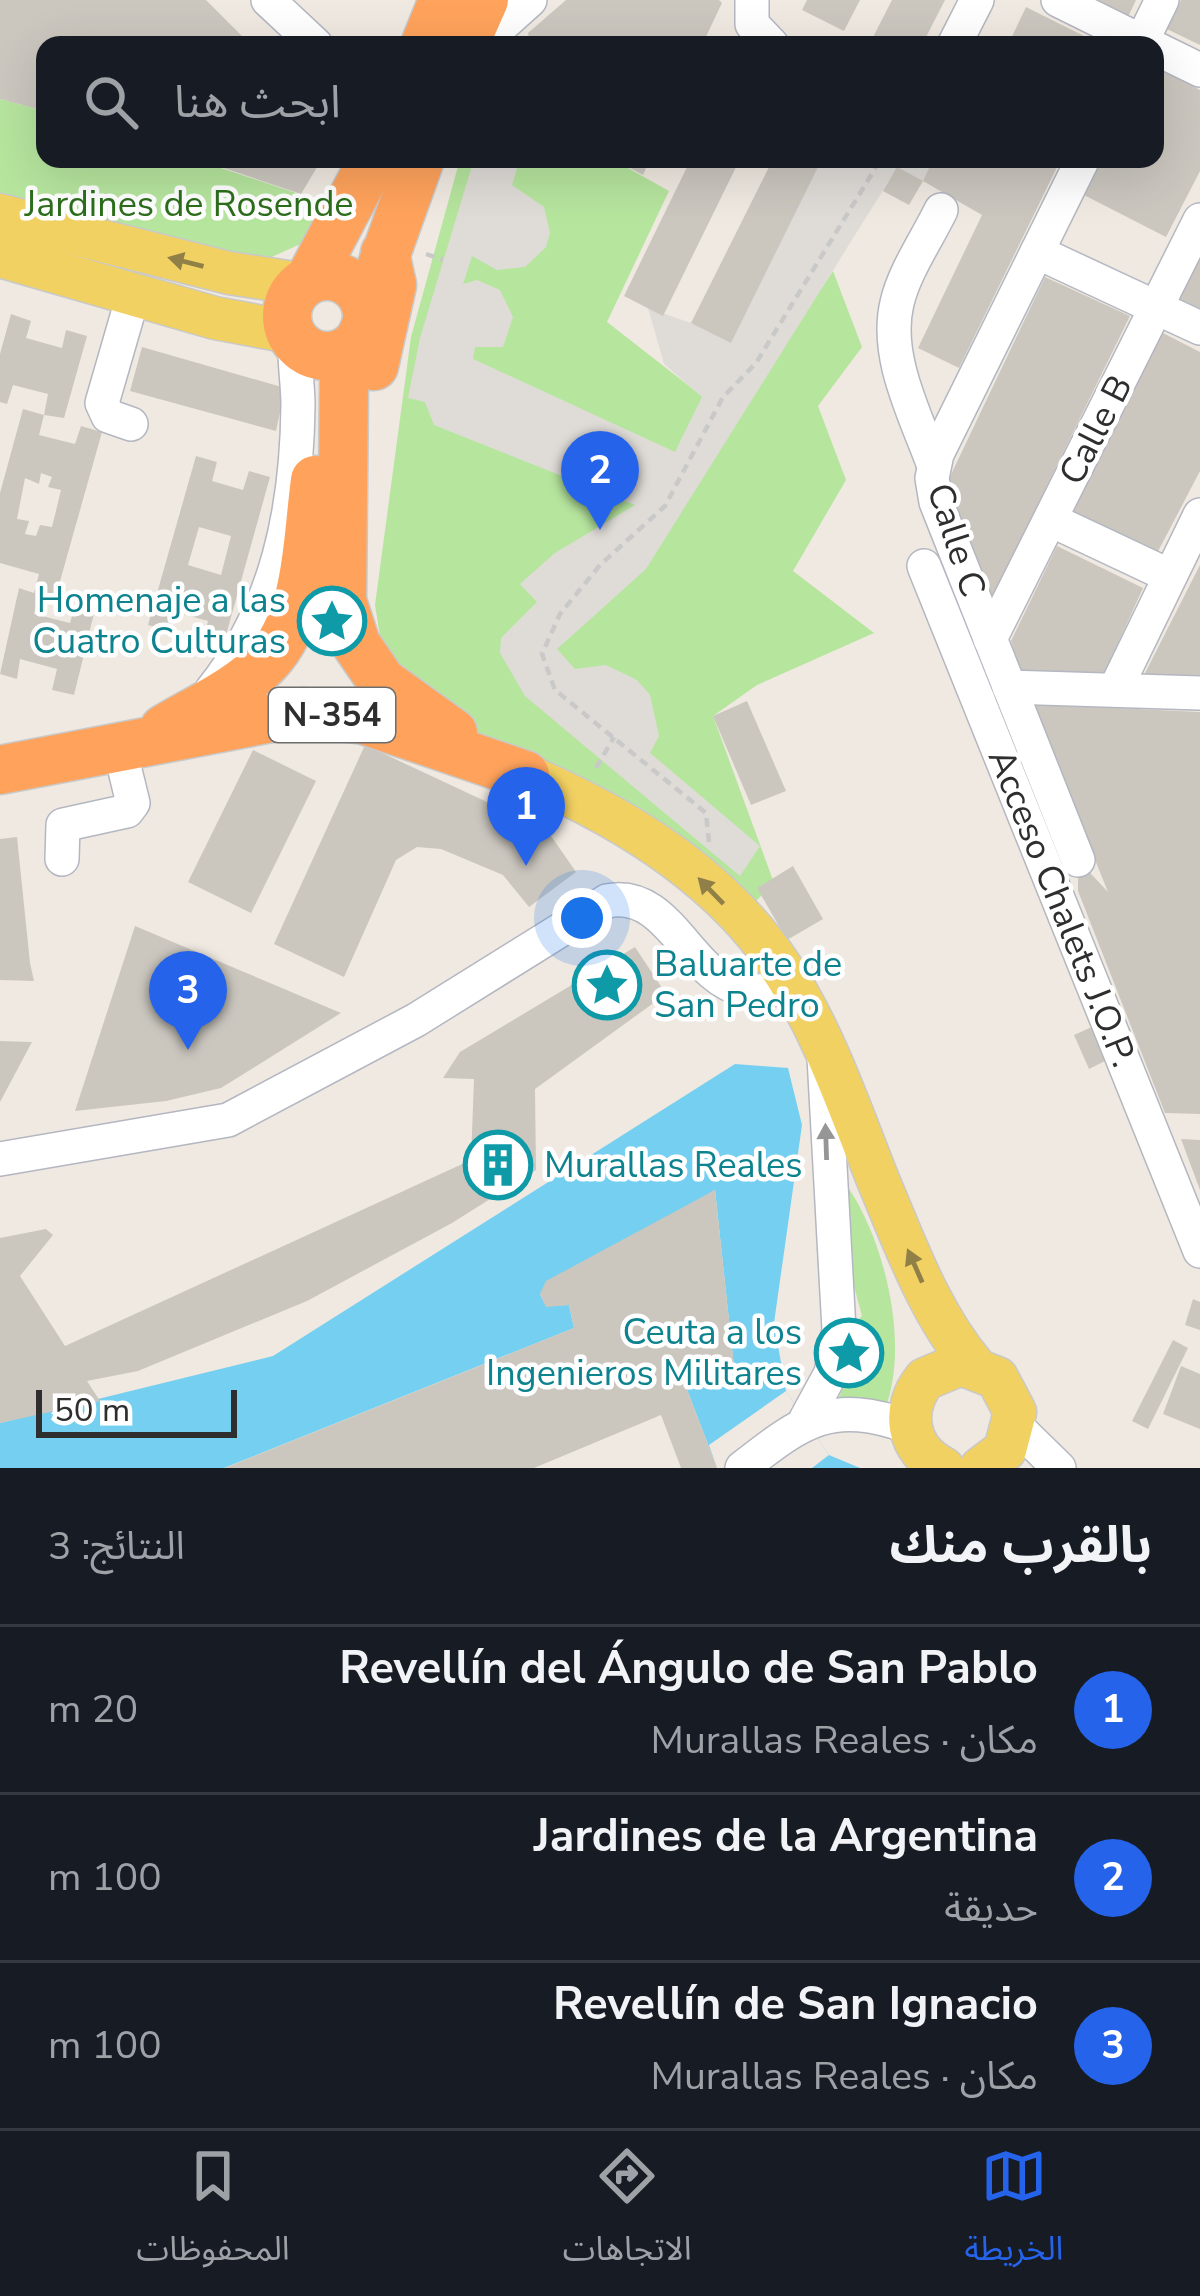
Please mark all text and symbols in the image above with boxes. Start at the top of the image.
search box [36,36,1164,168]
icon: search [78,69,144,135]
text: ابحث هنا [174,72,341,133]
park label: Jardines de Rosende [23,180,354,229]
one-way arrow [168,252,205,271]
street label: Calle B [1048,367,1144,493]
pin: 2 [561,431,639,530]
street label: Calle C [915,477,997,603]
place label: Homenaje a las Cuatro Culturas [32,576,286,666]
place icon: Homenaje a las Cuatro Culturas [297,586,367,656]
road number: N-354 [269,688,395,742]
street label: Acceso Chalets J.O.P. [976,742,1148,1074]
pin: 1 [487,767,565,866]
one-way arrow [697,876,725,905]
your location [552,888,612,948]
place label: Baluarte de San Pedro [654,940,842,1030]
place icon: Baluarte de San Pedro [572,950,642,1020]
pin: 3 [149,951,227,1050]
one-way arrow [816,1122,835,1160]
building icon: Murallas Reales [463,1130,533,1200]
place label: Murallas Reales [544,1141,803,1190]
one-way arrow [905,1248,925,1283]
place label: Ceuta a los Ingenieros Militares [486,1308,802,1398]
place icon: Ceuta a los Ingenieros Militares [814,1318,884,1388]
scale bar [36,1384,237,1437]
text: 50 m [54,1388,130,1433]
text: بالقرب منك [890,1510,1152,1580]
text: النتائج: 3 [48,1520,185,1573]
text: Revellín del Ángulo de San Pablo [339,1638,1038,1699]
text: 20 m [48,1683,138,1736]
text: 1 [1101,1683,1125,1736]
text: مكان · Murallas Reales [651,1714,1038,1767]
text: Jardines de la Argentina [534,1806,1038,1867]
text: 100 m [48,1851,162,1904]
text: 2 [1101,1851,1125,1904]
text: حديقة [944,1882,1038,1935]
text: Revellín de San Ignacio [553,1974,1038,2035]
text: 100 m [48,2019,162,2072]
text: 3 [1101,2019,1125,2072]
text: مكان · Murallas Reales [651,2050,1038,2103]
tab: المحفوظات [137,2143,290,2284]
tab: الاتجاهات [563,2143,692,2284]
tab: الخريطة [965,2143,1063,2284]

